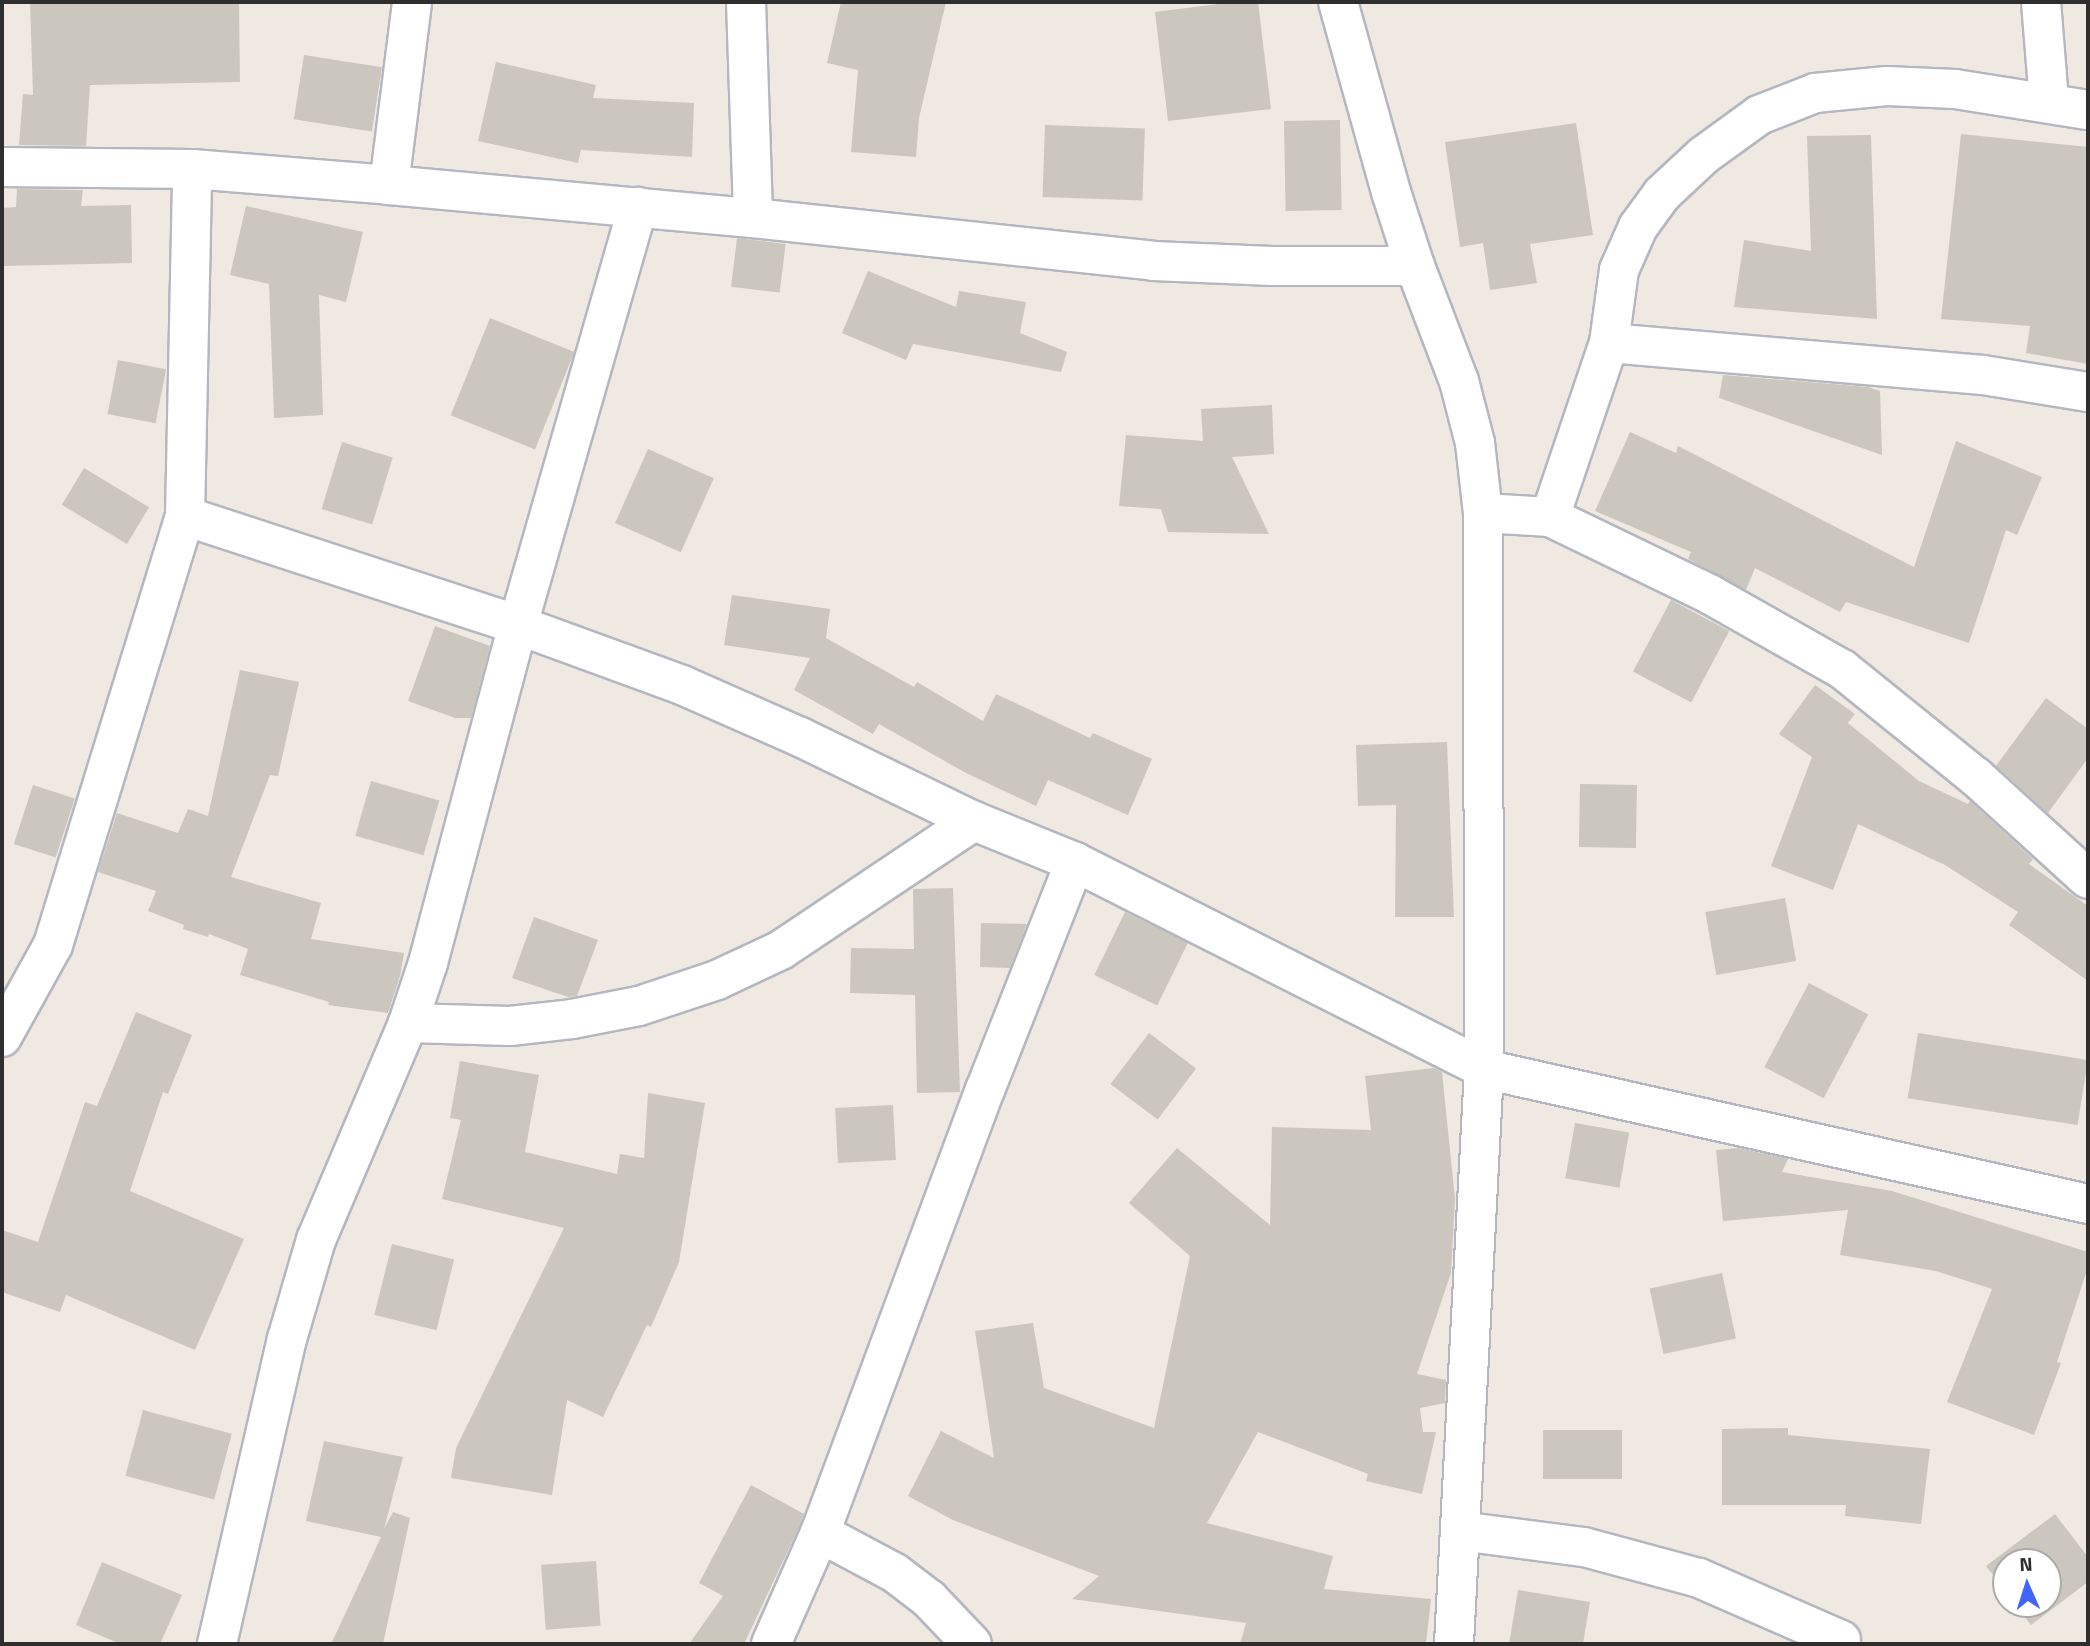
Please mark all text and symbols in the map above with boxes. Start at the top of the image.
north arrow [1992,1548,2062,1618]
text: N [2019,1549,2033,1578]

